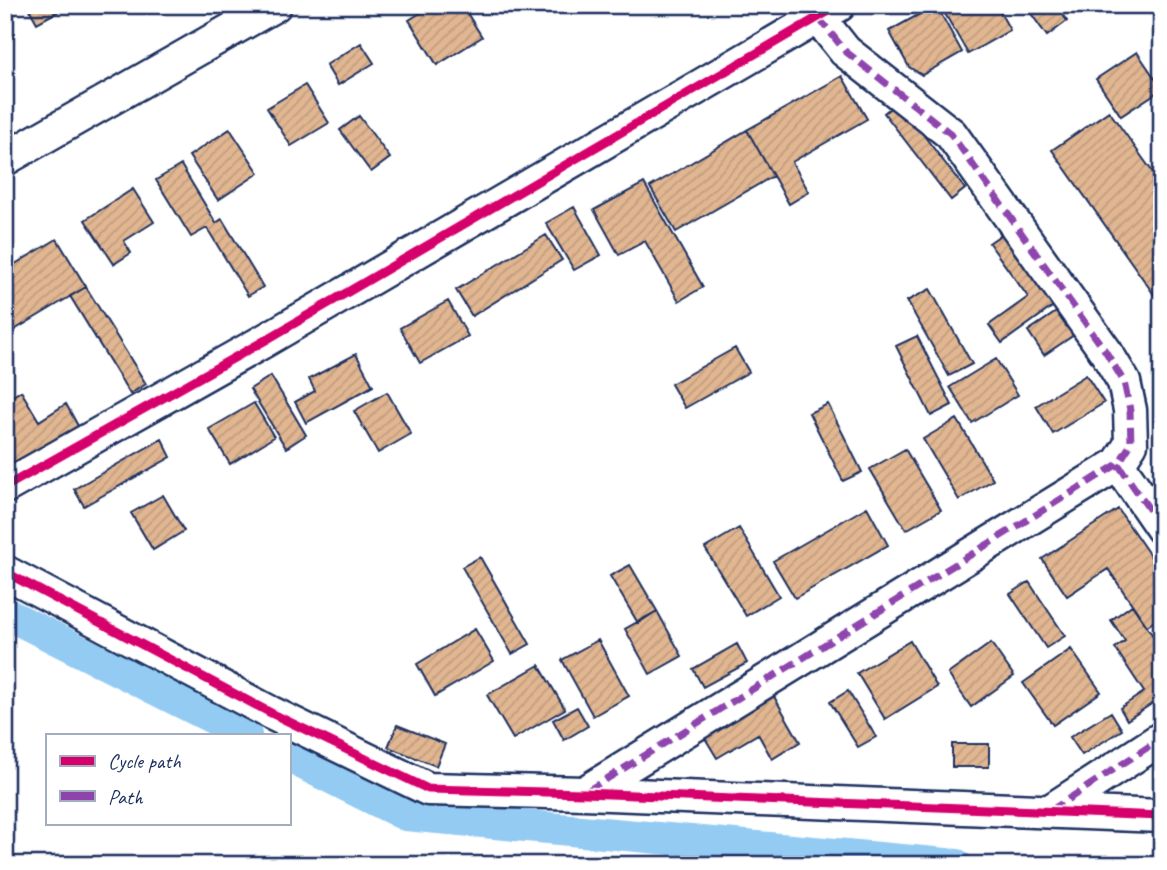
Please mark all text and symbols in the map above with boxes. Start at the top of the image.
legend [46,734,290,824]
text: Cycle path [108,748,181,774]
text: Path [108,784,144,810]

